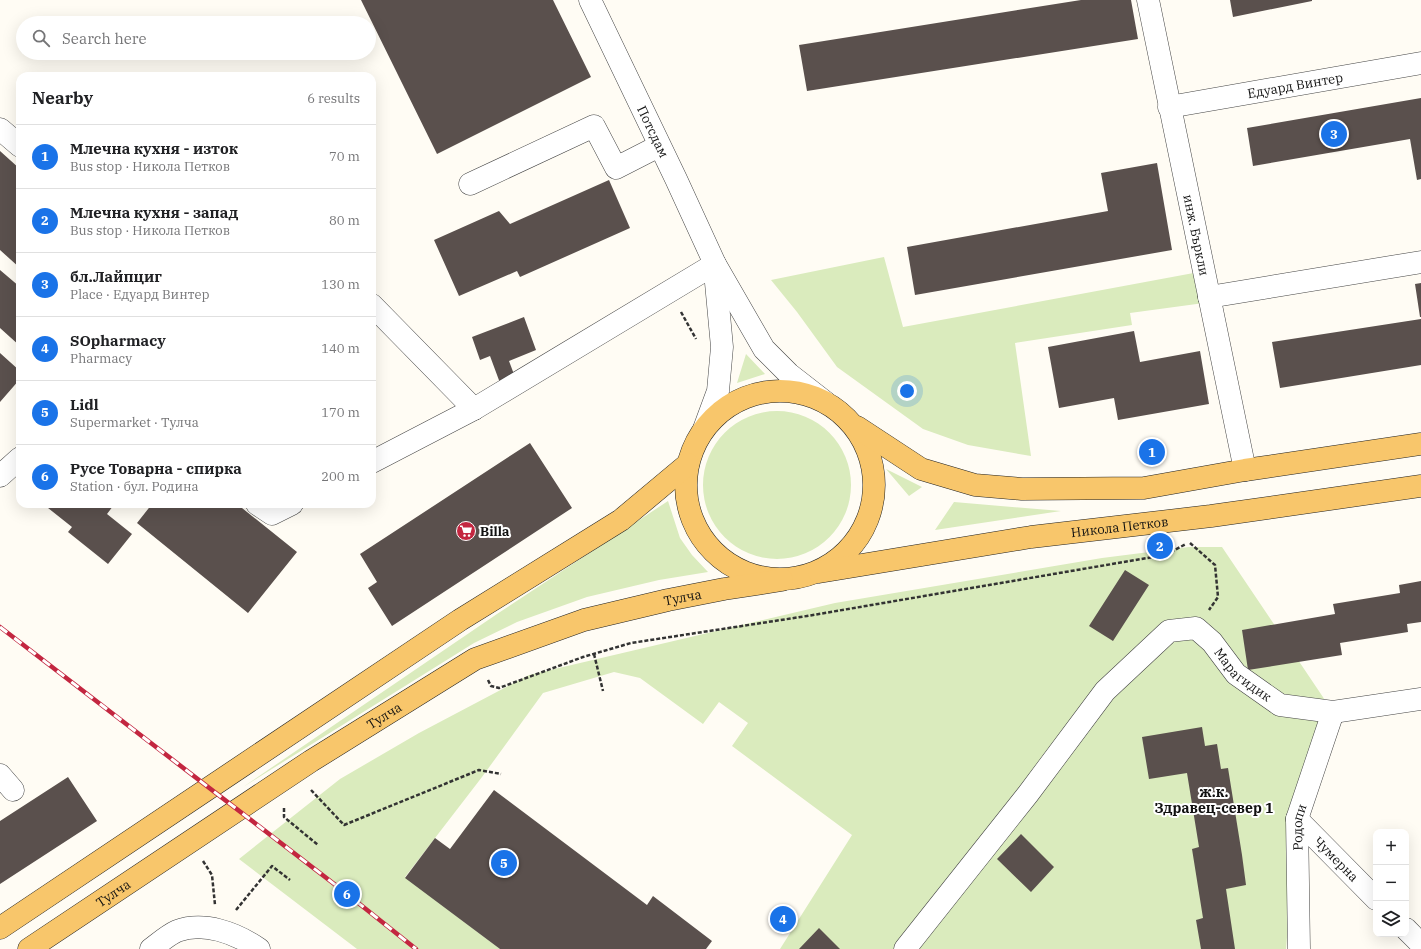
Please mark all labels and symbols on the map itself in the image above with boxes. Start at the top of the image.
street label: Едуард Винтер [1246,69,1344,102]
street label: Потсдам [633,103,673,161]
pin: 3 [1321,119,1347,149]
street label: инж. Бъркли [1179,193,1213,277]
your location [897,381,917,401]
pin: 1 [1139,437,1165,467]
street label: Никола Петков [1070,513,1169,541]
supermarket icon: Billa [455,520,477,542]
place label: Billa [480,523,510,540]
pin: 2 [1147,531,1173,561]
street label: Тулча [662,586,703,610]
street label: Марагидик [1210,644,1275,706]
street label: Тулча [364,699,405,733]
district label: ж.к. Здравец-север 1 [1155,783,1273,817]
street label: Родопи [1289,802,1311,851]
street label: Чумерна [1310,833,1362,885]
pin: 5 [491,848,517,878]
street label: Тулча [93,876,134,911]
pin: 6 [334,879,360,909]
pin: 4 [770,904,796,934]

